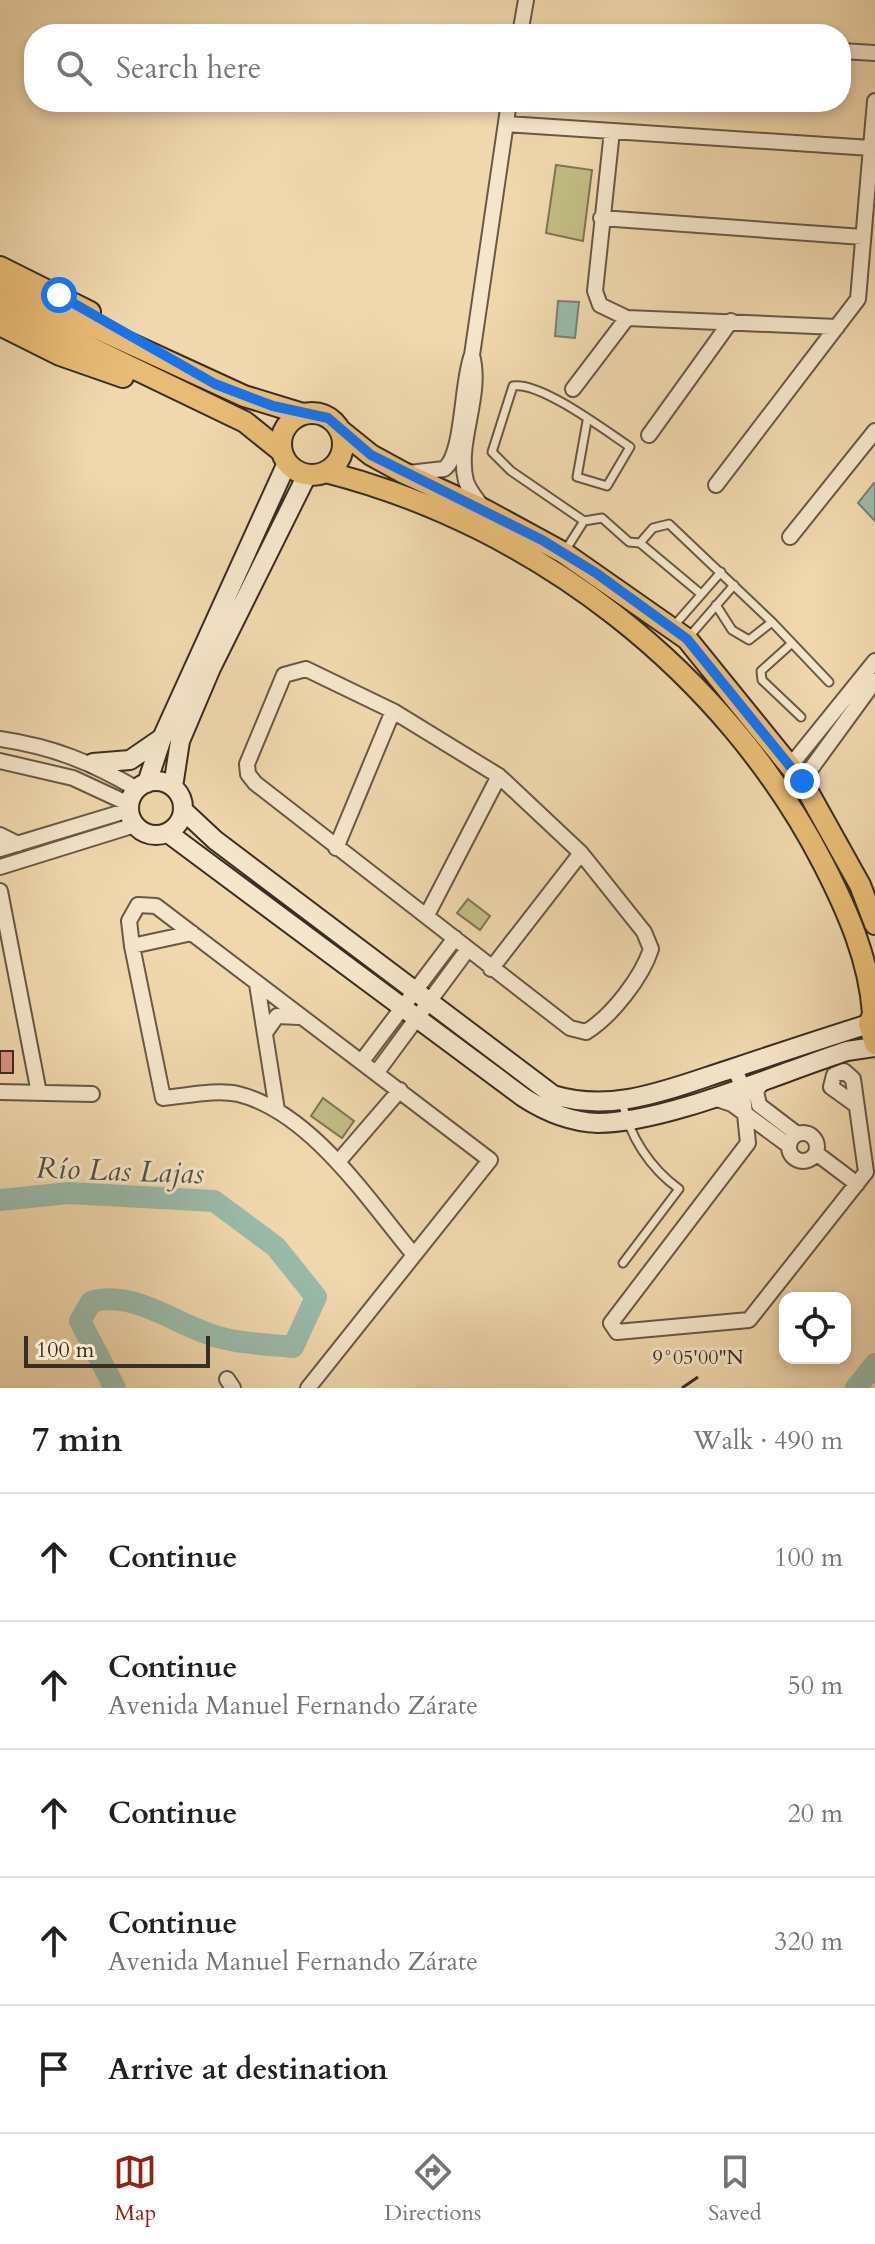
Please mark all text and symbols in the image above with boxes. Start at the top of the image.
search box [24,24,851,112]
icon: search [52,46,96,90]
text: Search here [116,48,261,89]
route start [41,277,77,313]
route end [784,763,820,799]
water label: Río Las Lajas [35,1148,205,1194]
map controls [779,1292,851,1364]
button: locate [779,1292,851,1364]
scale bar [24,1332,210,1368]
text: 100 m [36,1335,94,1365]
text: 9°05'00"N [652,1344,744,1371]
text: 7 min [32,1417,123,1463]
text: Walk · 490 m [693,1423,843,1458]
icon: ahead [32,1535,76,1579]
text: Continue [108,1537,237,1578]
text: 100 m [774,1540,843,1575]
text: Continue [108,1647,237,1688]
icon: ahead [32,1663,76,1707]
text: 50 m [787,1668,843,1703]
text: Avenida Manuel Fernando Zárate [108,1688,478,1723]
icon: ahead [32,1791,76,1835]
text: Continue [108,1793,237,1834]
text: 20 m [787,1796,843,1831]
text: Continue [108,1903,237,1944]
icon: ahead [32,1919,76,1963]
text: 320 m [774,1924,843,1959]
text: Avenida Manuel Fernando Zárate [108,1944,478,1979]
icon: arrive [32,2047,76,2091]
text: Arrive at destination [108,2049,388,2090]
tab: Map [113,2150,157,2228]
tab: Directions [384,2150,481,2228]
tab: Saved [708,2150,762,2228]

